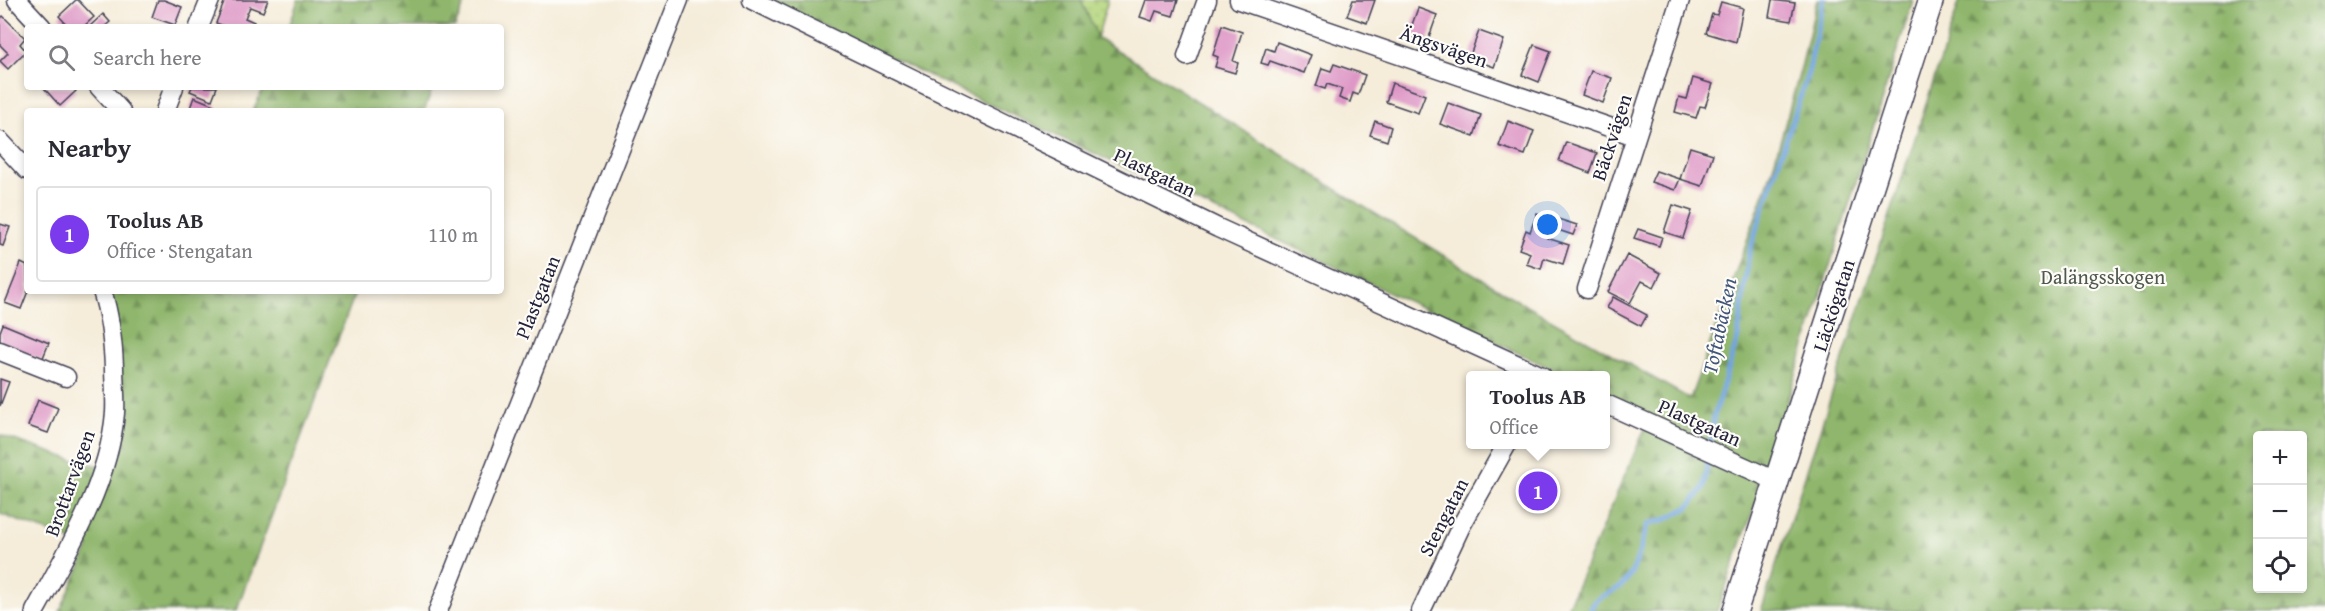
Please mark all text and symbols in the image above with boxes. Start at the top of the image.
street label: Ängsvägen [1396,17,1492,75]
search box [24,24,504,90]
icon: search [45,41,78,74]
text: Search here [93,41,202,73]
street label: Bäckvägen [1583,90,1639,184]
text: Nearby [48,128,131,167]
street label: Plastgatan [1109,140,1201,204]
text: Toolus AB [107,204,204,236]
your location [1533,210,1562,239]
text: 1 [64,220,75,249]
text: 110 m [428,220,478,249]
text: Office · Stengatan [107,236,253,265]
street label: Plastgatan [507,251,567,343]
street label: Läckögatan [1804,255,1862,355]
park label: Dalängsskogen [2041,262,2165,291]
water label: Toftabäcken [1694,274,1744,377]
popup [1466,371,1610,449]
text: Toolus AB [1490,380,1586,412]
street label: Plastgatan [1654,391,1746,453]
text: Office [1490,412,1538,441]
street label: Brottarvägen [36,426,102,540]
map controls [2253,431,2307,593]
button: + [2253,431,2307,485]
pin: 1 [1518,468,1558,514]
street label: Stengatan [1411,473,1475,561]
button: − [2253,485,2307,539]
button: locate [2253,539,2307,593]

